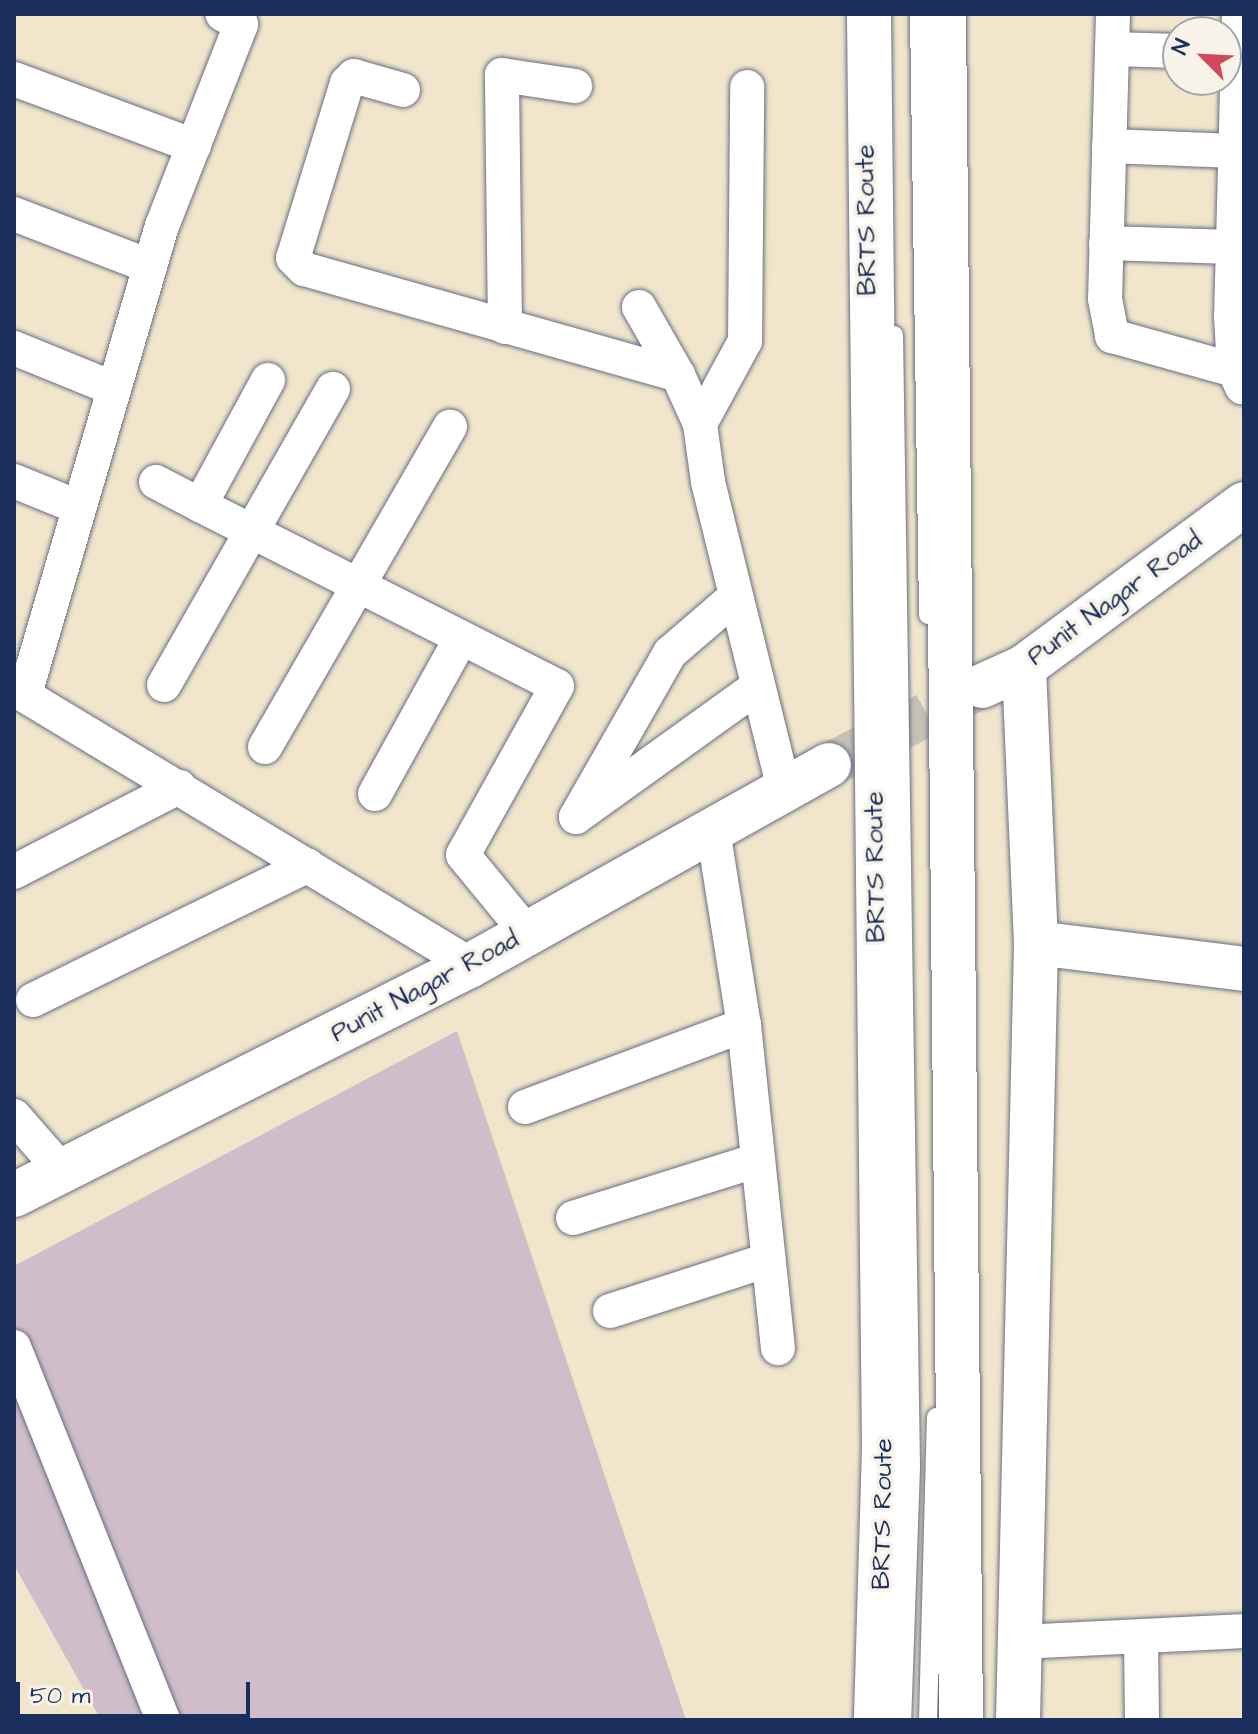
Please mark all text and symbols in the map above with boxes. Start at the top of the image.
north arrow [1162,16,1242,96]
text: N [1164,34,1198,59]
street label: BRTS Route [850,144,884,296]
street label: Punit Nagar Road [1022,525,1208,673]
street label: BRTS Route [859,791,893,943]
street label: Punit Nagar Road [326,924,524,1050]
street label: BRTS Route [866,1438,900,1590]
scale bar [20,1666,254,1716]
text: 50 m [30,1679,90,1713]

